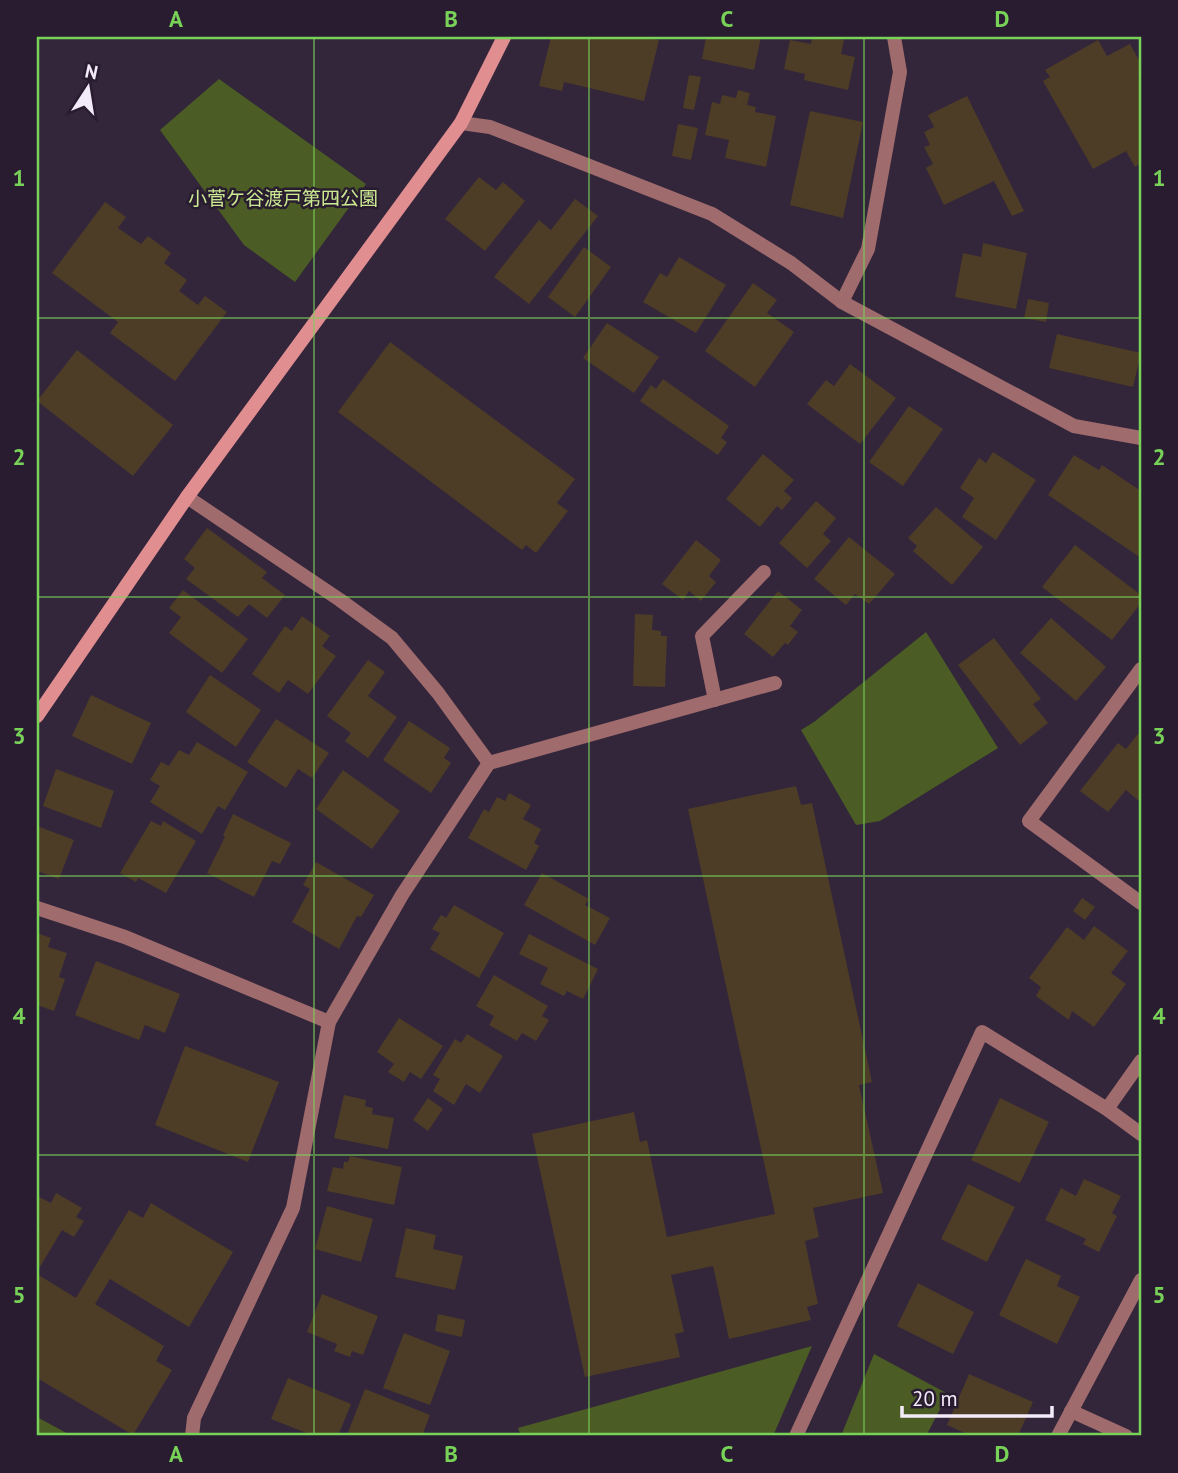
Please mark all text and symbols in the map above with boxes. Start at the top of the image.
text: A [169,4,183,33]
text: B [444,4,458,33]
text: C [721,4,734,33]
text: D [995,4,1009,33]
north arrow [52,52,122,122]
text: N [83,58,100,84]
text: 1 [12,163,26,192]
text: 1 [1152,163,1166,192]
park label: 小菅ケ谷渡戸第四公園 [188,186,378,210]
text: 2 [12,442,26,471]
text: 2 [1152,442,1166,471]
text: 3 [12,721,26,750]
text: 3 [1152,721,1166,750]
text: 4 [12,1001,26,1030]
text: 4 [1152,1001,1166,1030]
text: 5 [12,1280,26,1309]
text: 5 [1152,1280,1166,1309]
scale bar [902,1375,1052,1419]
text: 20 m [912,1385,958,1412]
text: A [169,1439,183,1468]
text: B [444,1439,458,1468]
text: C [721,1439,734,1468]
text: D [995,1439,1009,1468]

